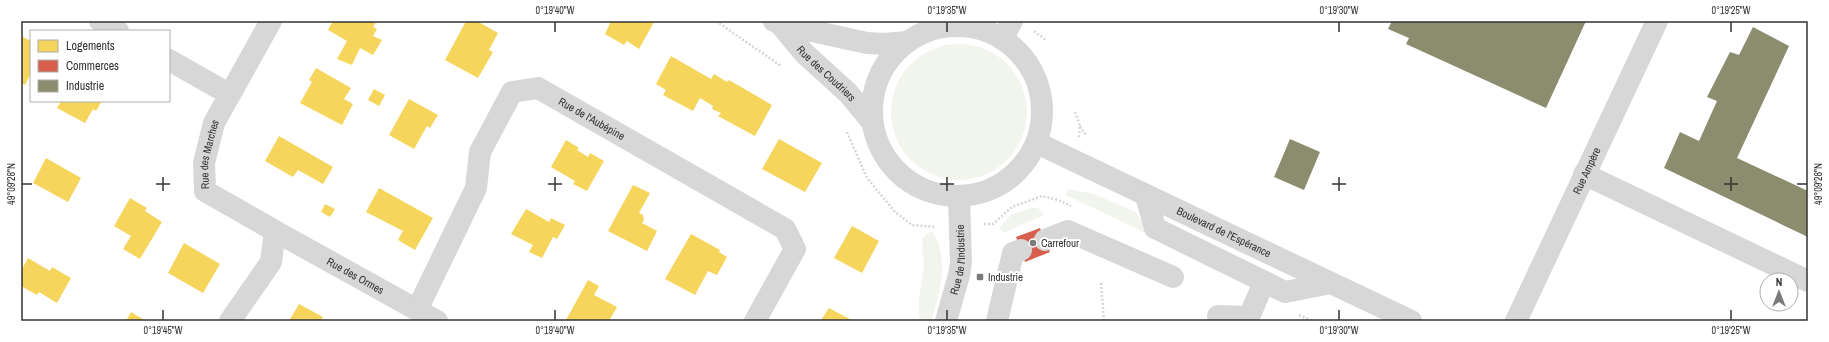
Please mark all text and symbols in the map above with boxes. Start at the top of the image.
text: 0°19'40"W [535,4,575,17]
text: 0°19'35"W [927,4,967,17]
text: 0°19'30"W [1319,4,1359,17]
text: 0°19'25"W [1711,4,1751,17]
legend [30,30,170,102]
text: Logements [66,38,115,54]
street label: Rue des Coudriers [794,43,859,105]
text: Commerces [66,58,119,74]
text: Industrie [66,78,104,94]
street label: Rue de l'Aubépine [556,94,627,143]
street label: Rue des Marches [197,116,222,189]
street label: Rue Ampère [1570,145,1604,196]
text: 49°09'28"N [5,163,18,205]
text: 49°09'28"N [1812,163,1825,205]
street label: Boulevard de l'Espérance [1174,204,1273,260]
street label: Rue de l'Industrie [947,224,968,296]
place label: Carrefour [1041,236,1079,250]
marker: Carrefour [1028,238,1038,248]
street label: Rue des Ormes [324,254,387,297]
place label: Industrie [988,270,1023,284]
marker: Industrie [975,272,985,282]
north arrow [1759,272,1799,312]
text: N [1776,275,1782,289]
text: 0°19'45"W [143,324,183,337]
text: 0°19'40"W [535,324,575,337]
text: 0°19'35"W [927,324,967,337]
text: 0°19'30"W [1319,324,1359,337]
text: 0°19'25"W [1711,324,1751,337]

